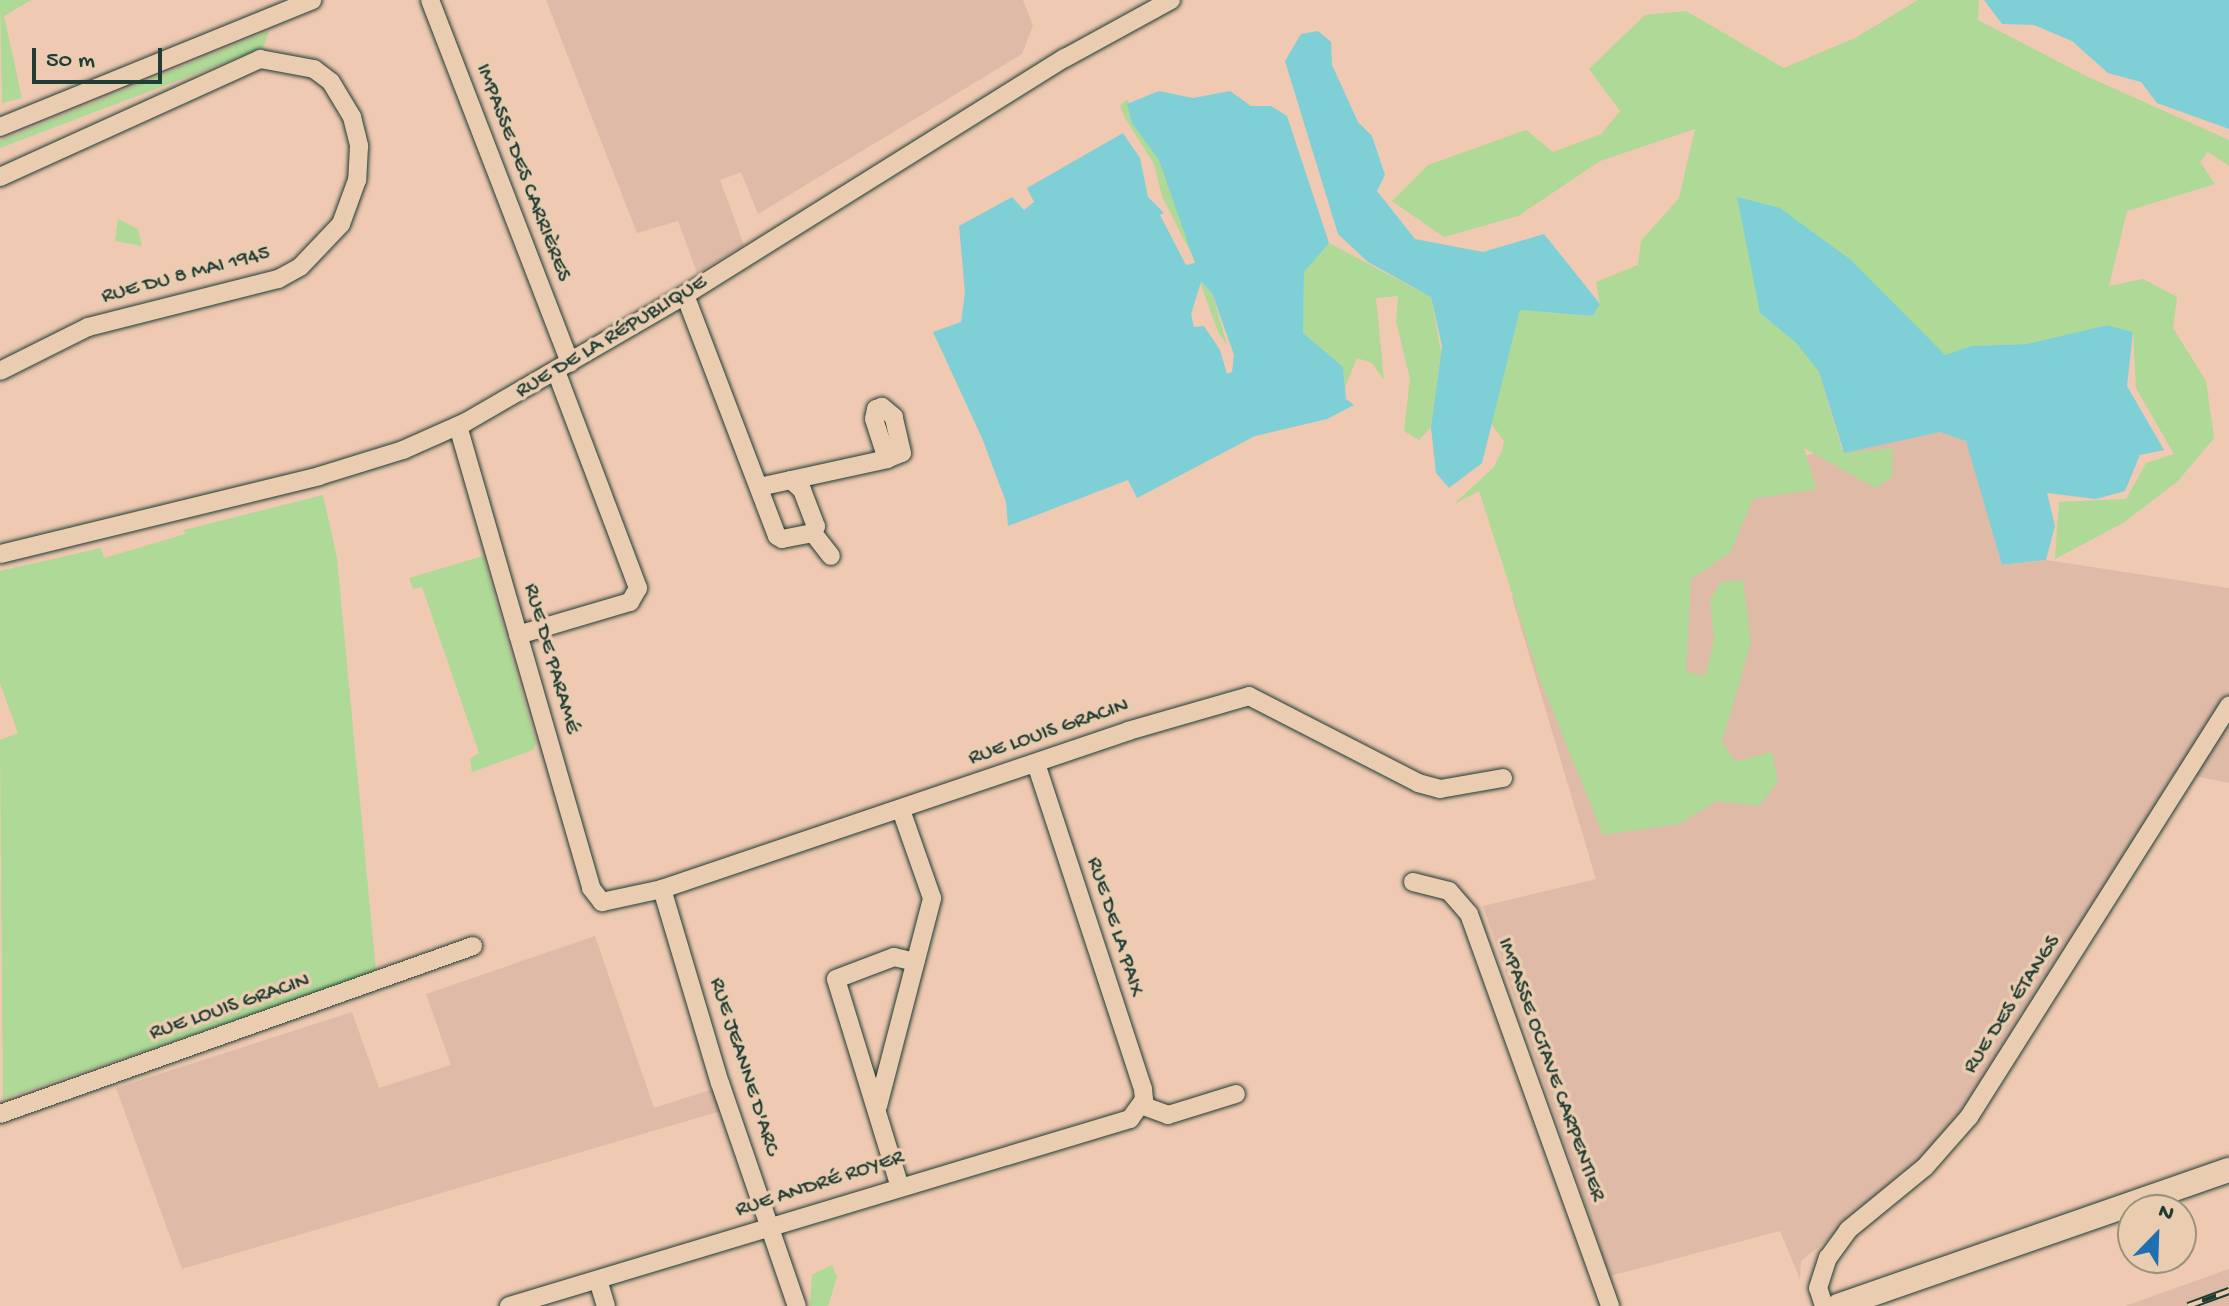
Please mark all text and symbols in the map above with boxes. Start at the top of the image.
scale bar [36,32,166,82]
text: 50 m [46,47,95,76]
street label: IMPASSE DES CARRIÈRES [468,61,576,285]
street label: RUE DU 8 MAI 1945 [99,241,273,311]
street label: RUE DE LA RÉPUBLIQUE [512,270,712,406]
street label: RUE DE PARAMÉ [516,581,584,737]
street label: RUE LOUIS GRACIN [965,693,1133,773]
street label: RUE DE LA PAIX [1079,854,1149,1000]
street label: RUE DES ÉTANGS [1958,931,2068,1079]
street label: IMPASSE OCTAVE CARPENTIER [1490,935,1610,1205]
street label: RUE LOUIS GRACIN [146,968,314,1048]
street label: RUE JEANNE D'ARC [702,975,784,1159]
street label: RUE ANDRÉ ROYER [732,1145,908,1225]
north arrow [2117,1194,2197,1274]
text: N [2154,1199,2177,1229]

